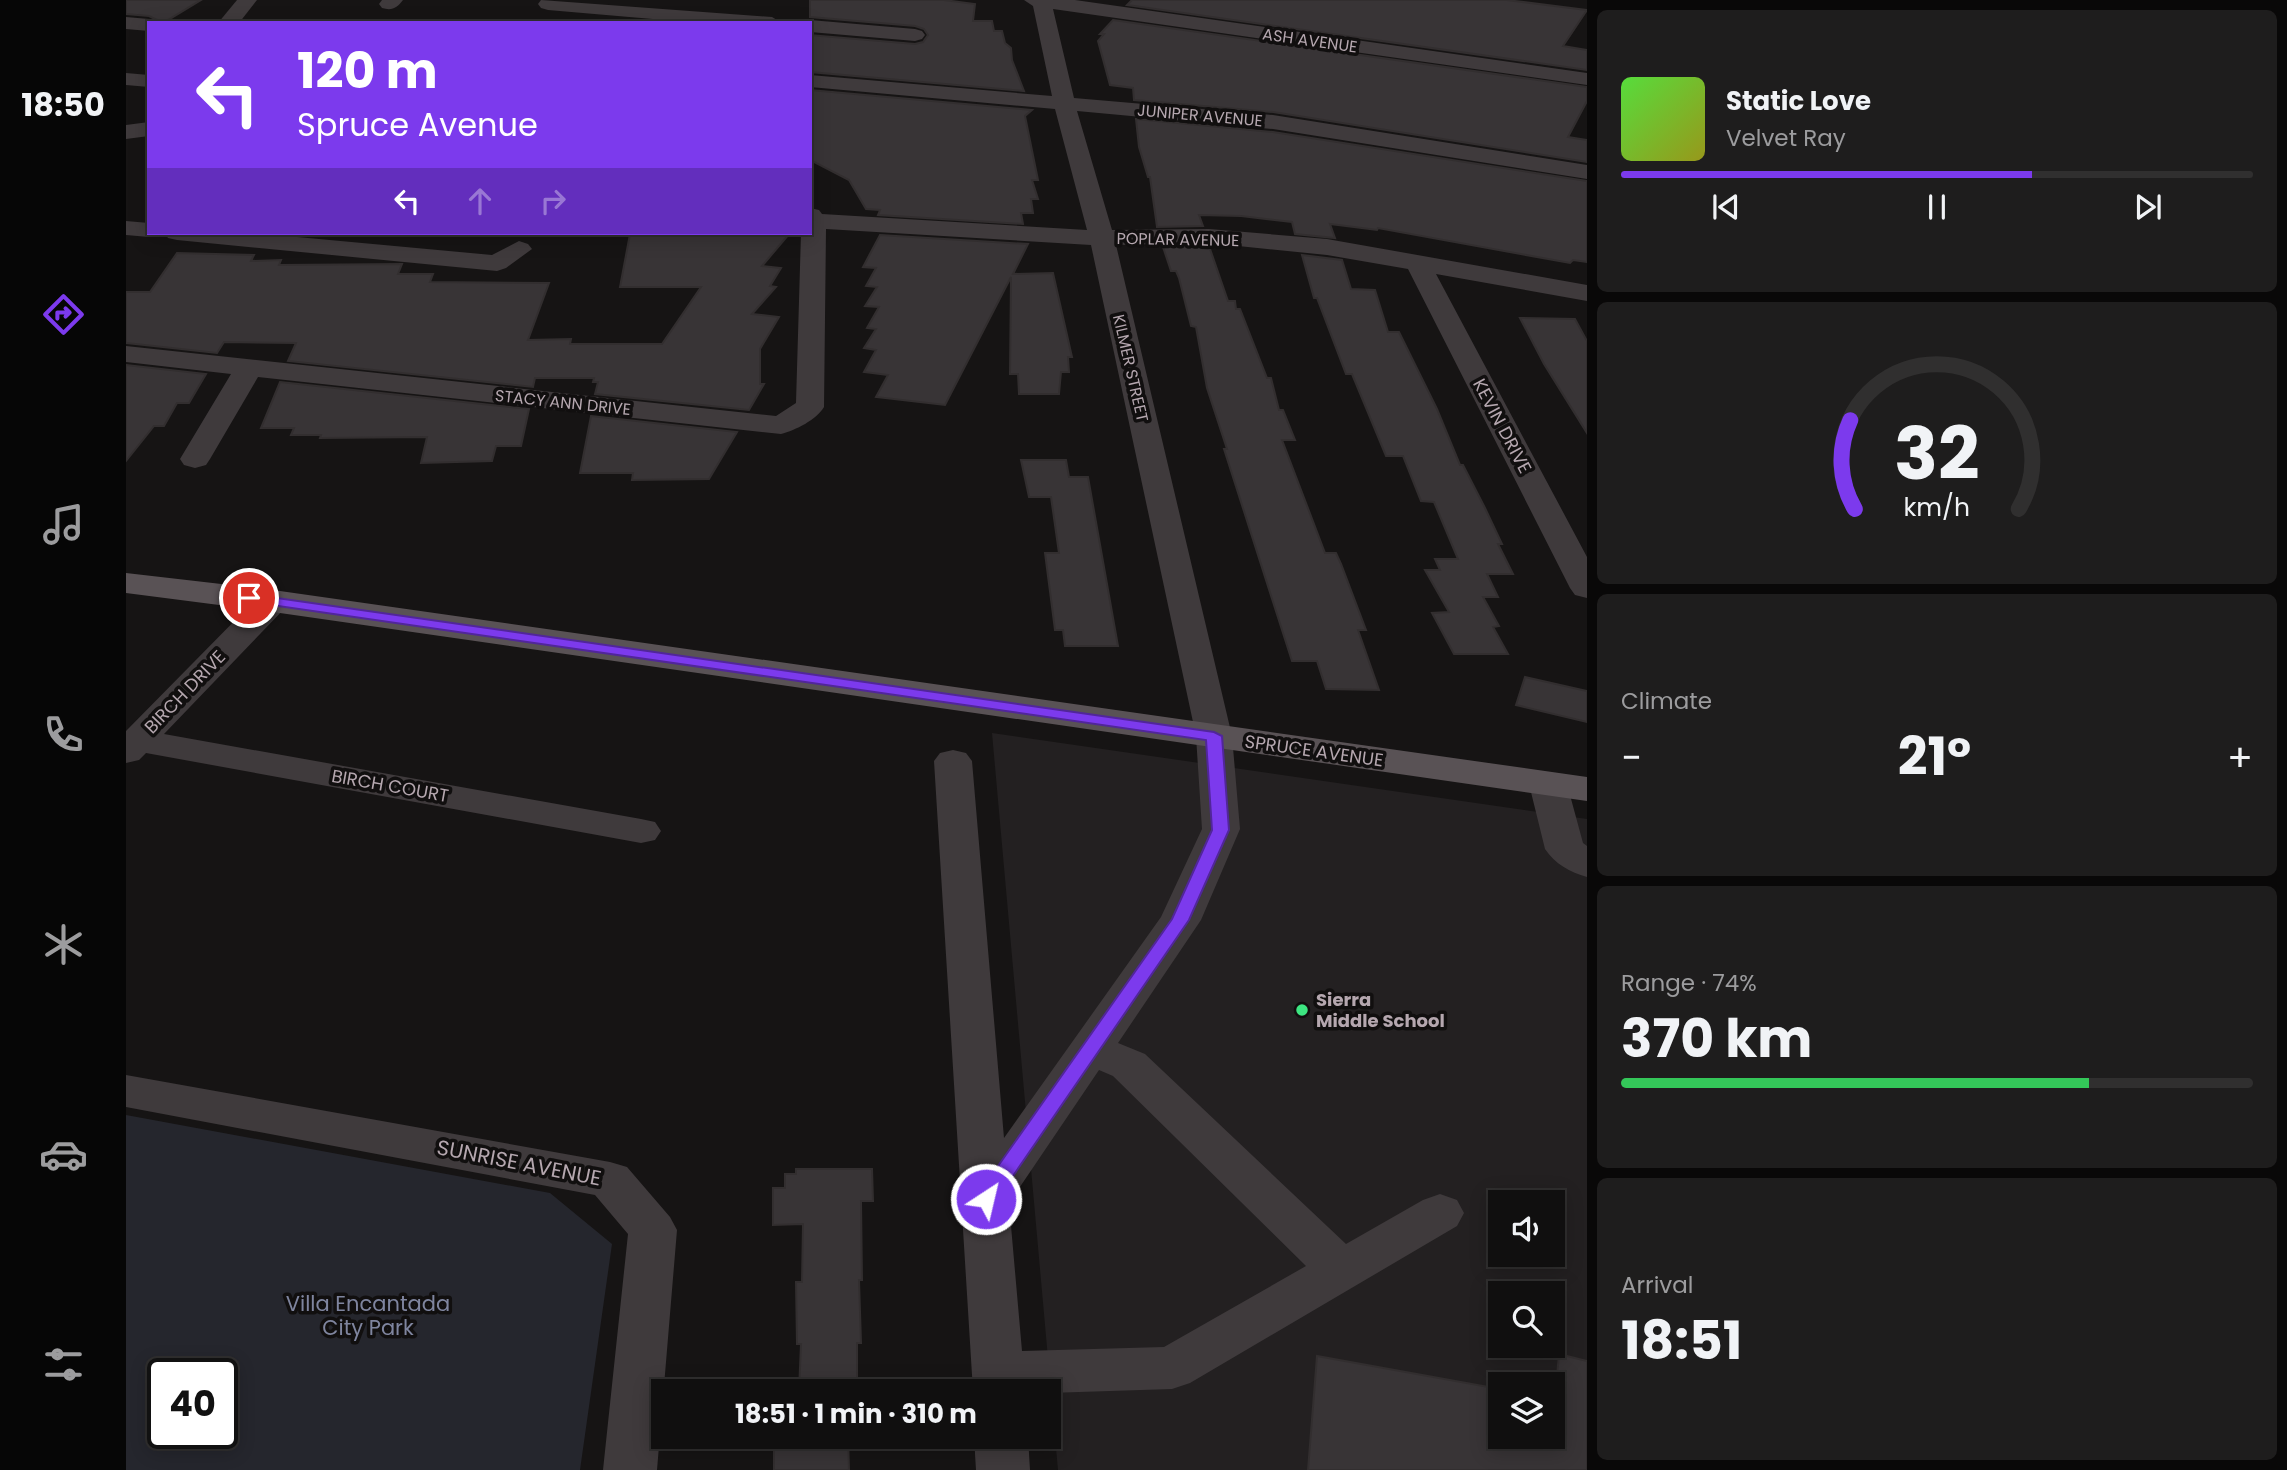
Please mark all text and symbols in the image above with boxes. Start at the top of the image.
street label: ASH AVENUE [1261,22,1359,59]
text: 120 m [297,37,438,105]
icon: left [182,49,273,140]
text: 18:50 [21,82,105,127]
text: Static Love [1726,83,1871,119]
street label: JUNIPER AVENUE [1136,99,1264,132]
text: Spruce Avenue [297,102,538,147]
text: Velvet Ray [1726,122,1846,154]
icon: left [388,182,426,220]
icon: ahead [461,182,499,220]
icon: right [534,182,572,220]
icon: previous [1707,188,1745,226]
icon: pause [1918,188,1956,226]
icon: next [2129,188,2167,226]
street label: POPLAR AVENUE [1116,227,1240,252]
icon: directions [39,290,88,339]
street label: KILMER STREET [1107,312,1154,424]
street label: KEVIN DRIVE [1467,374,1538,477]
street label: STACY ANN DRIVE [494,384,632,421]
text: 32 [1894,403,1980,504]
text: km/h [1904,490,1970,525]
icon: music [39,500,88,549]
pin [219,568,279,628]
icon: arrive [230,579,268,617]
street label: BIRCH DRIVE [138,644,231,739]
text: Climate [1621,685,1712,717]
icon: phone [39,710,88,759]
text: 21° [1898,720,1971,793]
street label: SPRUCE AVENUE [1243,728,1385,773]
text: − [1621,731,1642,784]
text: + [2227,731,2253,784]
street label: BIRCH COURT [330,763,451,808]
icon: climate [39,920,88,969]
text: Range · 74% [1621,967,1757,999]
place label: Sierra Middle School [1316,987,1445,1033]
marker: Sierra Middle School [1294,1002,1310,1018]
text: 370 km [1621,1002,1812,1075]
icon: car [39,1130,88,1179]
street label: SUNRISE AVENUE [434,1132,604,1193]
position arrow [949,1162,1023,1236]
map controls [1488,1190,1565,1449]
button: sound [1488,1190,1565,1267]
text: Arrival [1621,1269,1693,1301]
button: search [1488,1281,1565,1358]
park label: Villa Encantada City Park [286,1289,450,1342]
text: 18:51 [1621,1304,1742,1377]
icon: filters [39,1340,88,1389]
speed limit sign: 40 [147,1358,238,1449]
button: layers [1488,1372,1565,1449]
text: 18:51 · 1 min · 310 m [735,1396,977,1432]

